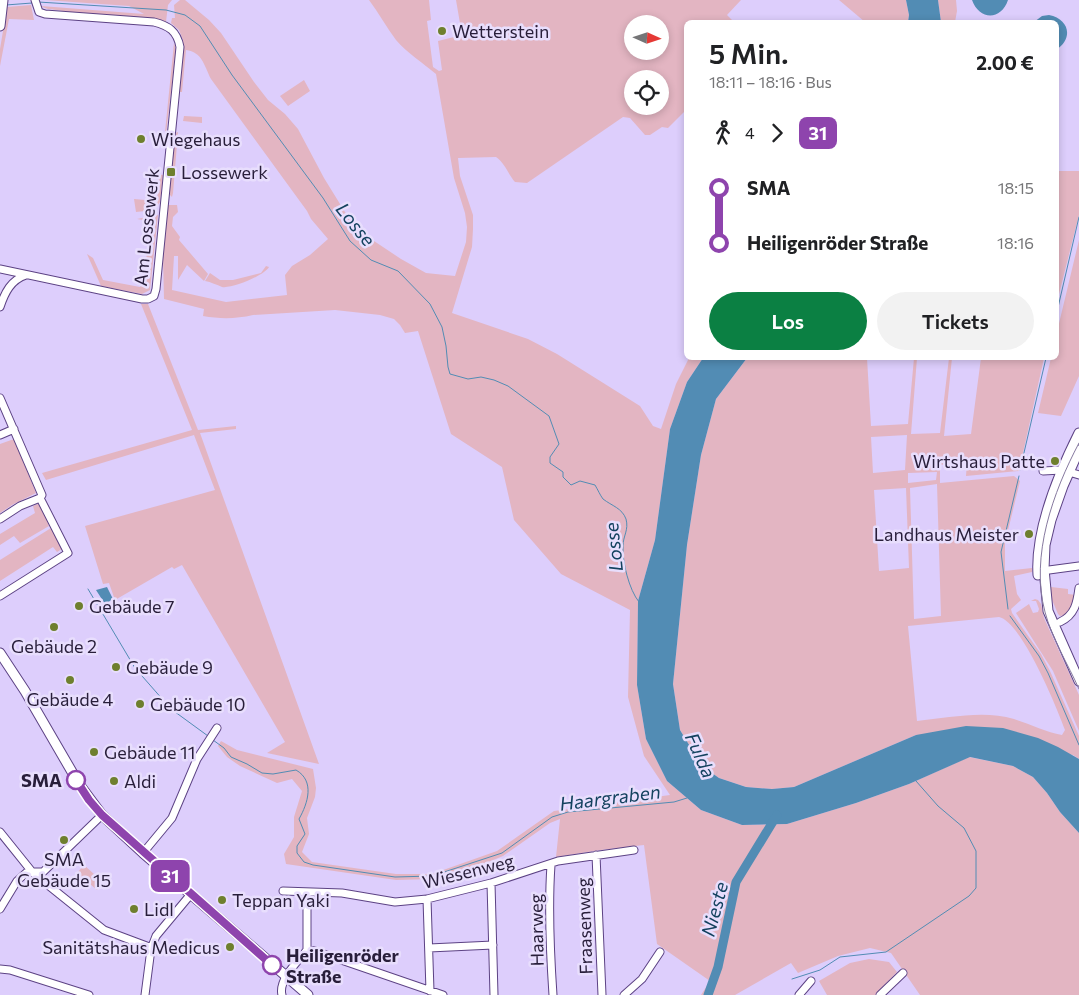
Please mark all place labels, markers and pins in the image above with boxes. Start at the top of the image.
place label: Wetterstein [452,20,549,42]
marker: Wetterstein [436,25,448,37]
place label: Wiegehaus [151,128,241,150]
marker: Wiegehaus [135,133,147,145]
place label: Lossewerk [181,161,268,183]
marker: Lossewerk [165,166,177,178]
place label: Wirtshaus Patte [913,450,1045,472]
marker: Wirtshaus Patte [1049,455,1061,467]
place label: Landhaus Meister [874,523,1019,545]
marker: Landhaus Meister [1023,528,1035,540]
place label: Gebäude 7 [89,595,175,617]
marker: Gebäude 7 [73,600,85,612]
marker: Gebäude 2 [48,621,60,633]
place label: Gebäude 2 [11,635,97,657]
place label: Gebäude 9 [126,656,213,678]
marker: Gebäude 9 [110,661,122,673]
marker: Gebäude 4 [64,674,76,686]
place label: Gebäude 4 [27,688,114,710]
place label: Gebäude 10 [150,693,246,715]
marker: Gebäude 10 [134,698,146,710]
place label: Gebäude 11 [104,741,195,763]
marker: Gebäude 11 [88,746,100,758]
place label: SMA [21,769,62,791]
marker: SMA [66,770,86,790]
place label: Aldi [124,770,156,792]
marker: Aldi [108,775,120,787]
marker: SMA Gebäude 15 [58,834,70,846]
place label: SMA Gebäude 15 [17,848,111,891]
place label: Teppan Yaki [232,889,330,911]
marker: Teppan Yaki [216,894,228,906]
place label: Lidl [144,898,174,920]
marker: Lidl [128,903,140,915]
place label: Sanitätshaus Medicus [43,936,220,958]
marker: Sanitätshaus Medicus [224,941,236,953]
place label: Heiligenröder Straße [286,944,399,987]
marker: Heiligenröder Straße [262,955,282,975]

